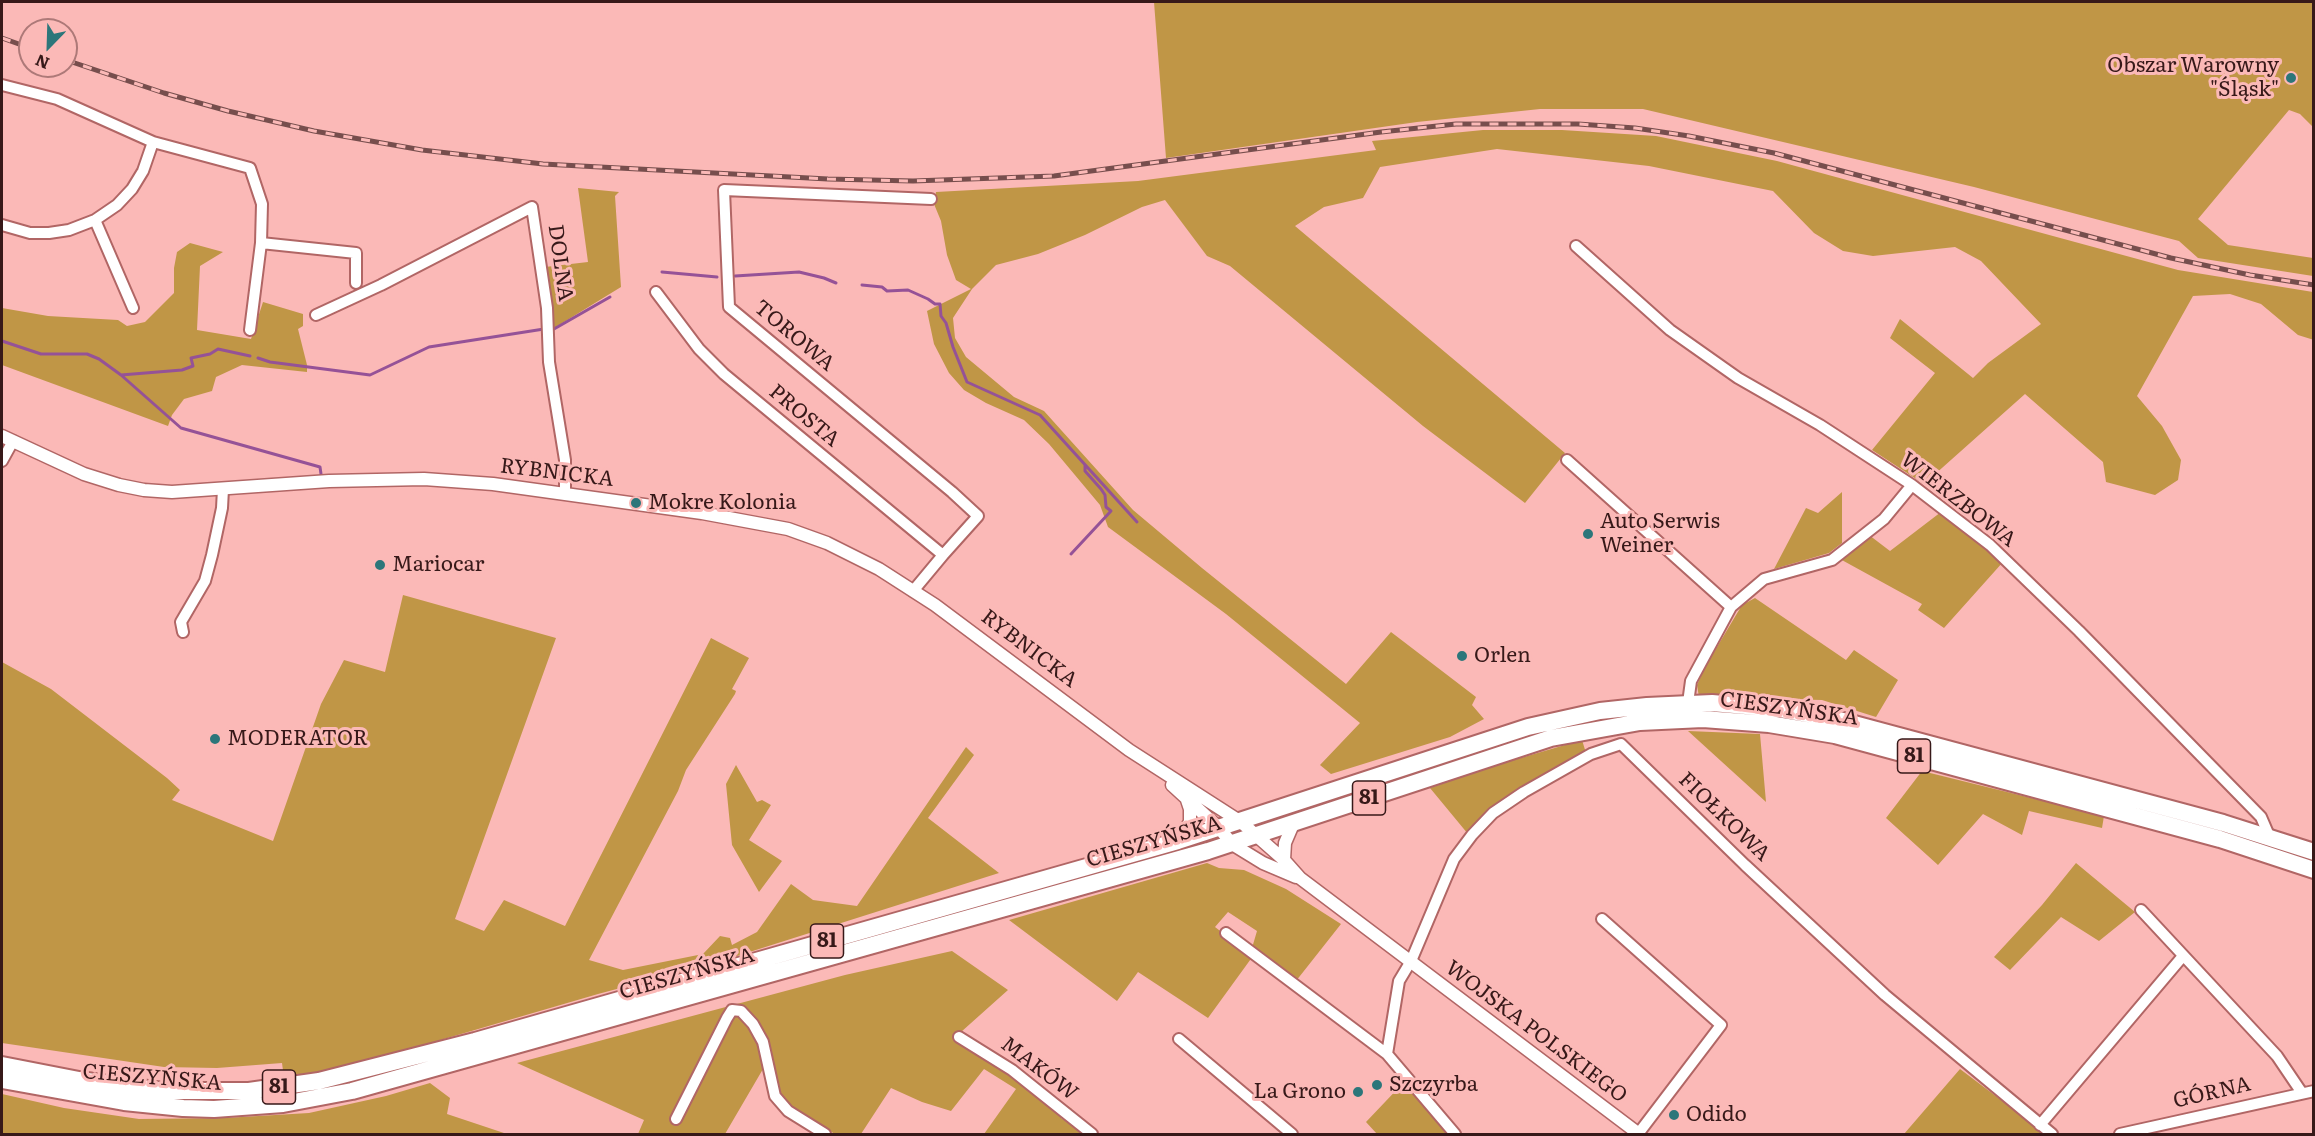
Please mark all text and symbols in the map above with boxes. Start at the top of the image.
north arrow [18,18,78,78]
text: N [31,49,53,76]
place label: Obszar Warowny "Śląsk" [2107,53,2279,103]
marker: Obszar Warowny "Śląsk" [2284,71,2298,85]
street label: DOLNA [542,223,578,303]
street label: TOROWA [749,295,839,377]
street label: PROSTA [764,379,844,453]
street label: WIERZBOWA [1895,447,2021,553]
street label: RYBNICKA [499,454,615,492]
place label: Mokre Kolonia [648,490,797,516]
marker: Mokre Kolonia [629,496,643,510]
place label: Auto Serwis Weiner [1600,509,1720,559]
marker: Auto Serwis Weiner [1581,527,1595,541]
place label: Mariocar [392,552,485,578]
marker: Mariocar [373,558,387,572]
street label: RYBNICKA [976,605,1082,693]
place label: Orlen [1474,643,1531,669]
marker: Orlen [1455,649,1469,663]
street label: CIESZYŃSKA [1718,687,1860,731]
place label: MODERATOR [227,726,368,752]
marker: MODERATOR [208,732,222,746]
road number: 81 [1898,739,1930,773]
street label: FIOŁKOWA [1673,767,1775,867]
road number: 81 [1352,781,1386,815]
street label: CIESZYŃSKA [1084,811,1224,873]
road number: 81 [810,924,844,958]
street label: CIESZYŃSKA [617,943,757,1005]
street label: WOJSKA POLSKIEGO [1440,955,1632,1109]
street label: MAKÓW [995,1032,1083,1106]
street label: CIESZYŃSKA [81,1059,223,1097]
road number: 81 [262,1070,296,1104]
place label: Szczyrba [1389,1072,1478,1098]
street label: GÓRNA [2171,1072,2253,1114]
marker: Szczyrba [1370,1078,1384,1092]
place label: La Grono [1253,1079,1346,1105]
marker: La Grono [1351,1085,1365,1099]
place label: Odido [1686,1102,1747,1128]
marker: Odido [1667,1108,1681,1122]

